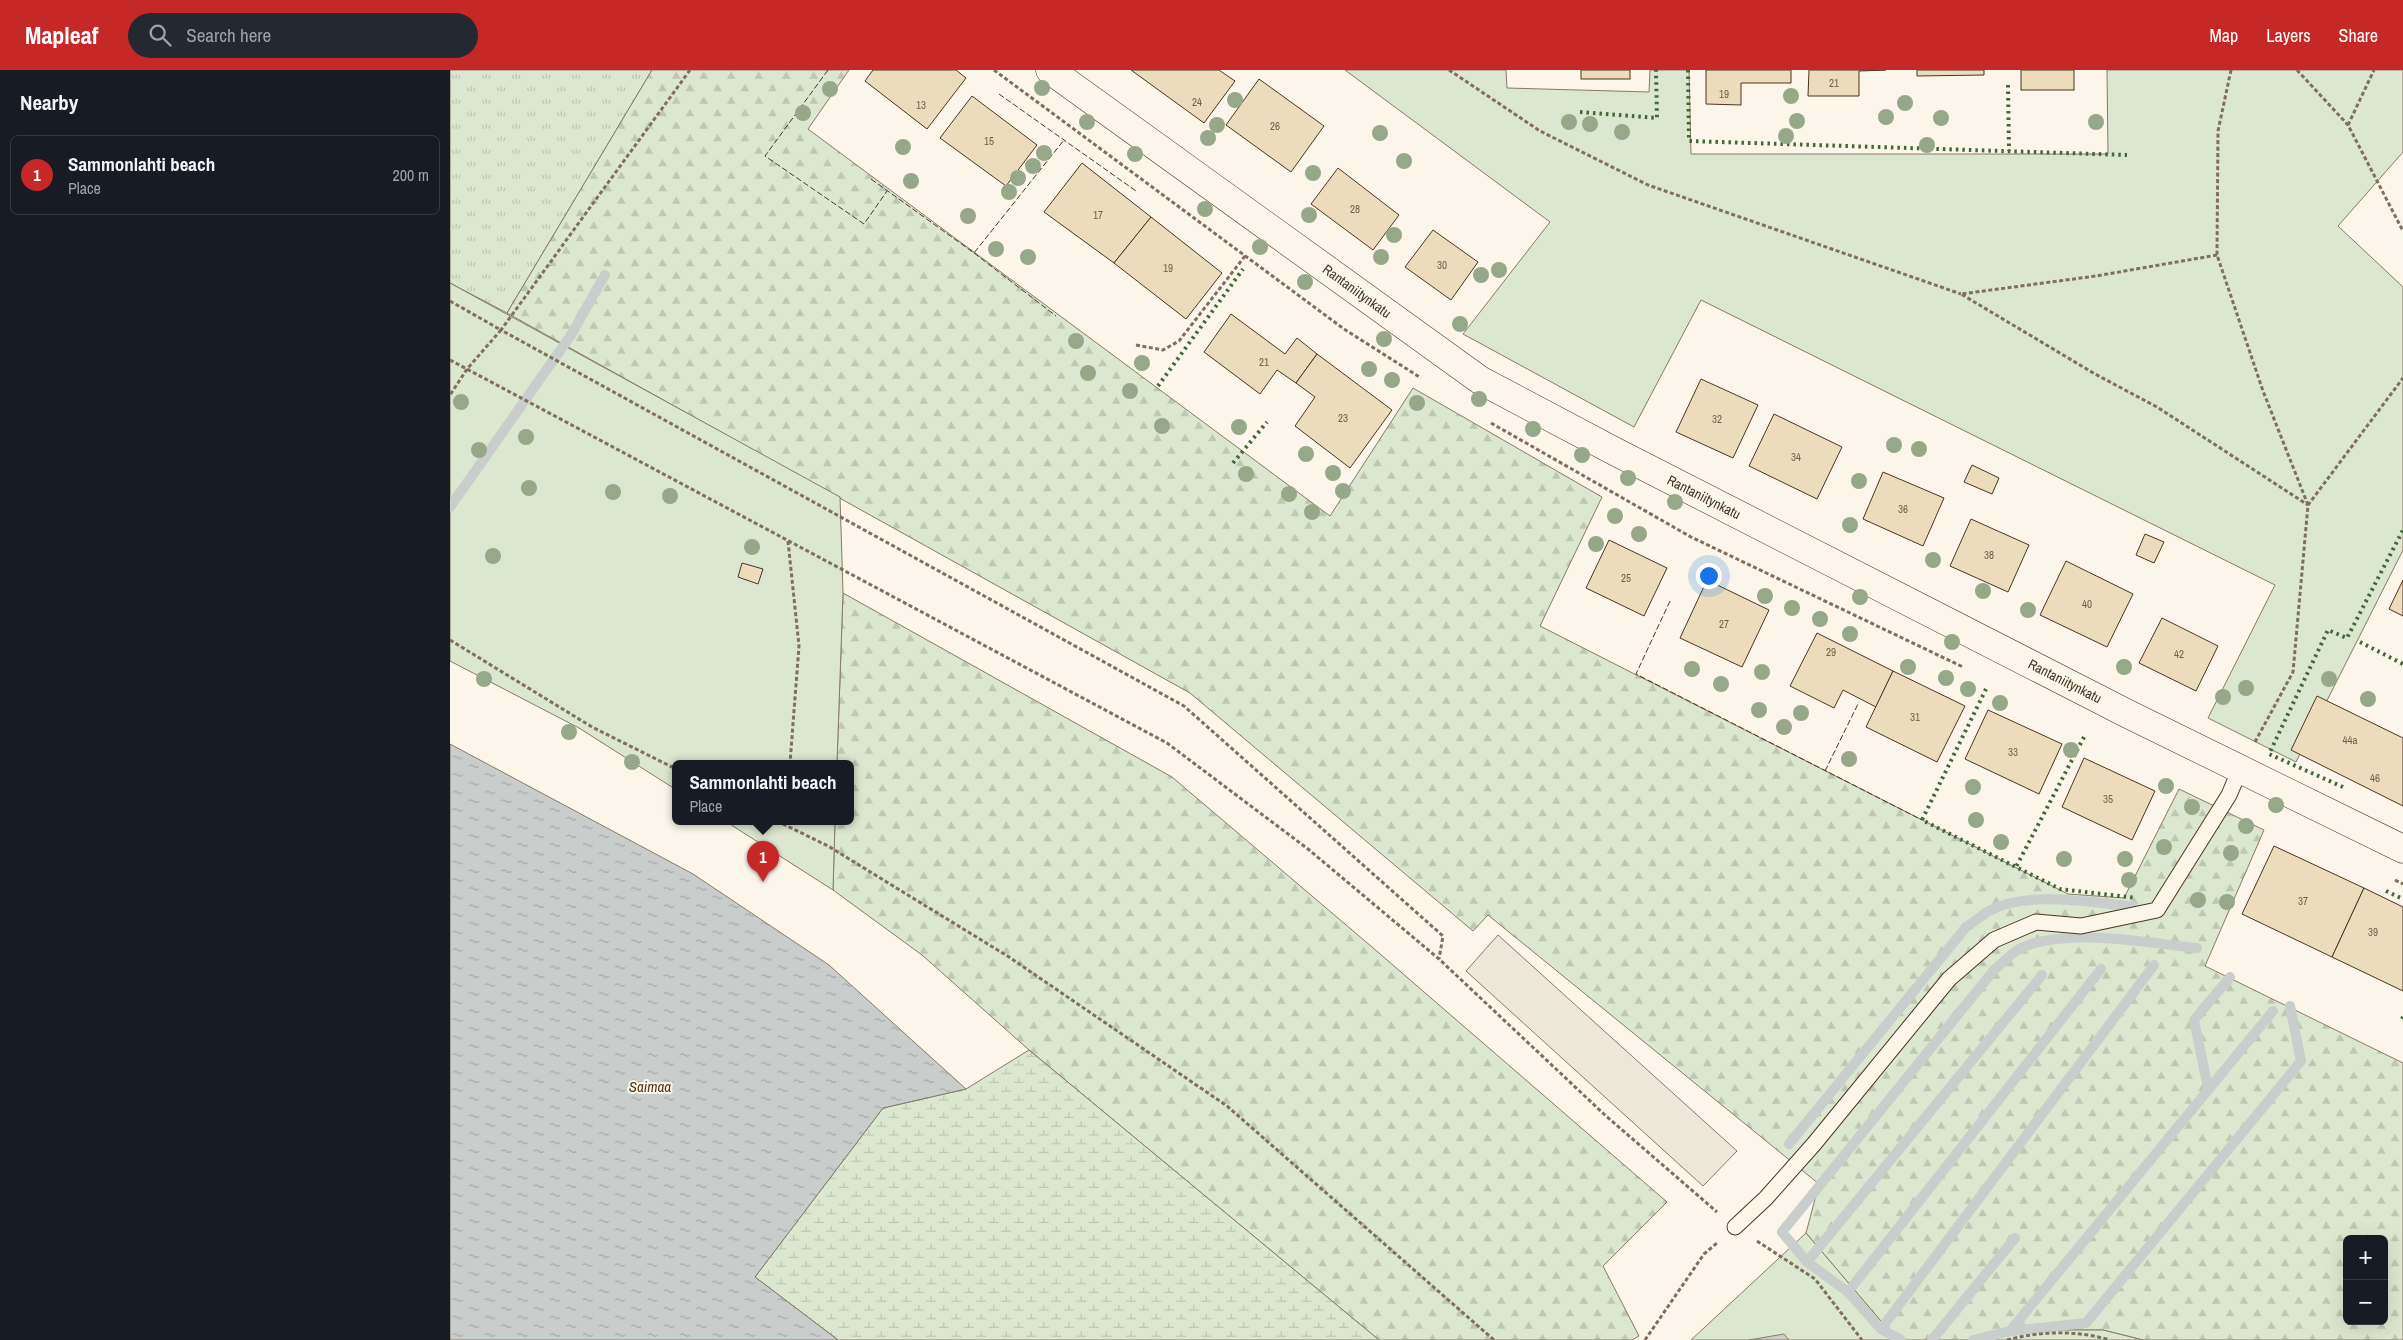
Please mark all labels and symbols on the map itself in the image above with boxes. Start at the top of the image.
house number: 21 [1829,76,1839,90]
house number: 19 [1719,87,1729,101]
house number: 24 [1192,95,1202,109]
house number: 13 [916,98,926,112]
house number: 26 [1270,119,1280,133]
house number: 15 [984,134,994,148]
house number: 28 [1350,202,1360,216]
house number: 17 [1093,208,1103,222]
house number: 30 [1437,258,1447,272]
street label: Rantaniitynkatu [1319,260,1395,322]
house number: 19 [1163,261,1173,275]
house number: 21 [1259,355,1269,369]
house number: 23 [1338,411,1348,425]
house number: 32 [1712,412,1722,426]
house number: 34 [1791,450,1801,464]
street label: Rantaniitynkatu [1664,471,1744,523]
house number: 36 [1898,502,1908,516]
house number: 38 [1984,548,1994,562]
your location [1696,563,1722,589]
house number: 25 [1621,571,1631,585]
house number: 40 [2082,597,2092,611]
house number: 27 [1719,617,1729,631]
house number: 29 [1826,645,1836,659]
house number: 42 [2174,647,2184,661]
street label: Rantaniitynkatu [2025,655,2105,707]
house number: 31 [1910,710,1920,724]
house number: 44a [2342,733,2358,747]
house number: 33 [2008,745,2018,759]
house number: 46 [2370,771,2380,785]
house number: 35 [2103,792,2113,806]
pin: 1 [747,841,779,882]
house number: 37 [2298,894,2308,908]
house number: 39 [2368,925,2378,939]
water label: Saimaa [629,1076,671,1097]

